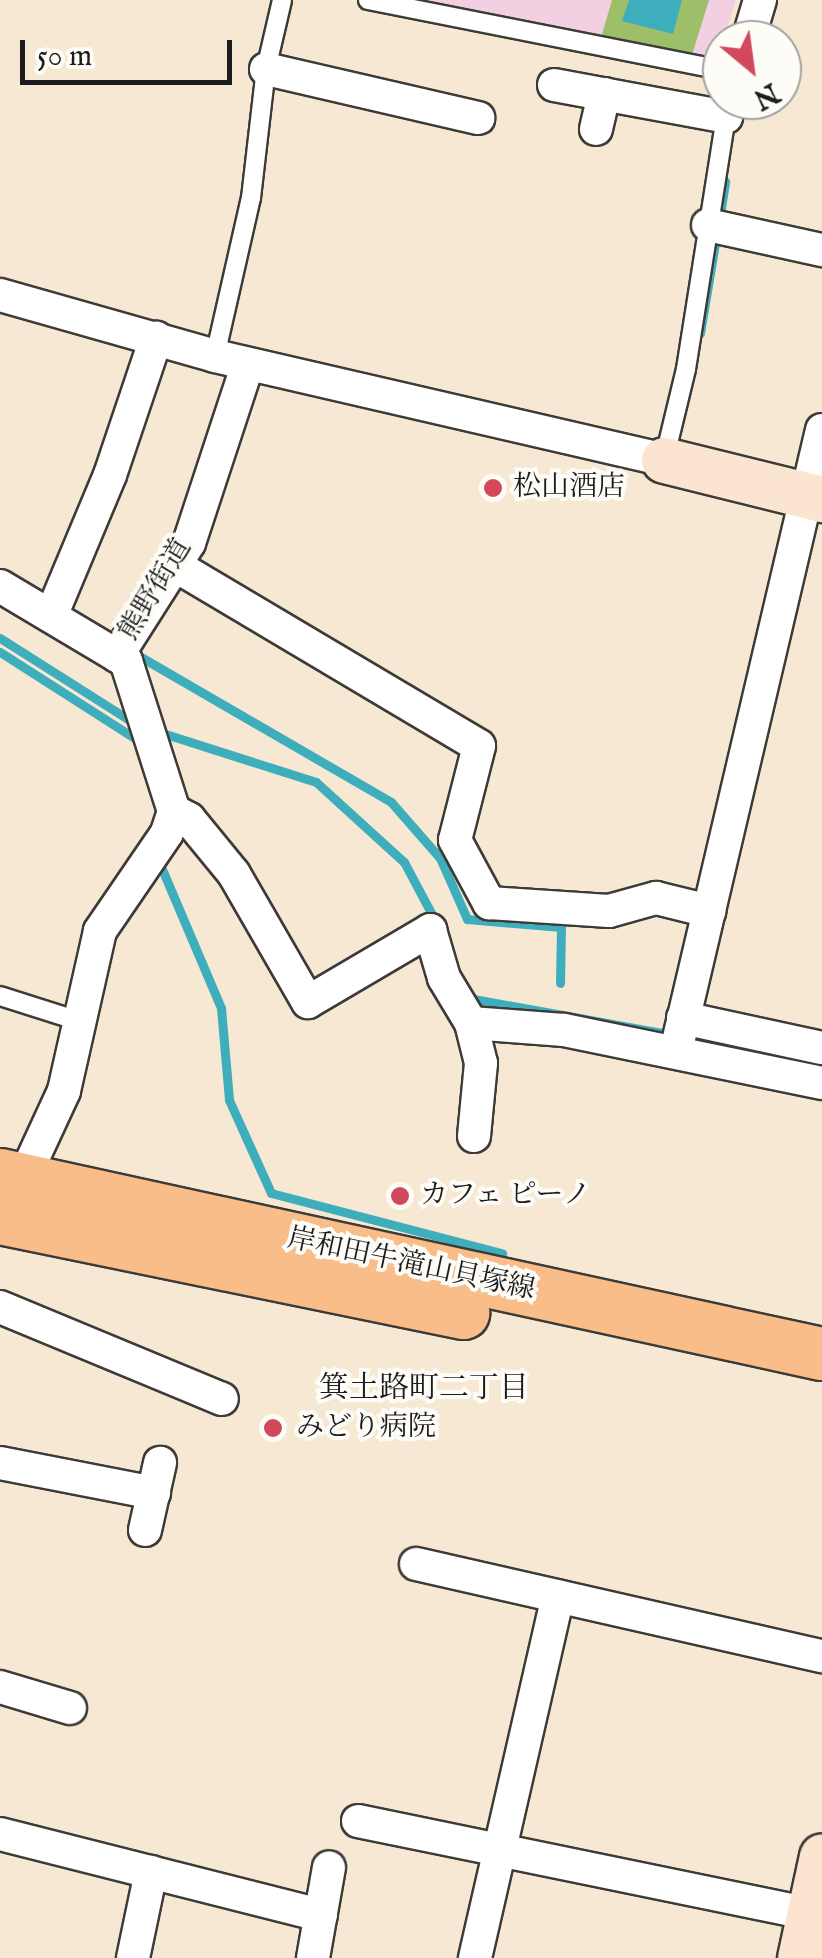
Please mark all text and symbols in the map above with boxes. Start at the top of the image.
scale bar [25,20,238,82]
north arrow [702,20,802,120]
text: 50 m [37,38,92,76]
text: N [747,74,785,116]
place label: 松山酒店 [513,471,625,505]
marker: 松山酒店 [482,477,504,499]
street label: 熊野街道 [113,533,199,647]
place label: カフェ ピーノ [420,1179,593,1213]
marker: カフェ ピーノ [389,1185,411,1207]
street label: 岸和田牛滝山貝塚線 [284,1222,538,1308]
district label: 箕土路町二丁目 [319,1371,529,1407]
place label: みどり病院 [296,1411,436,1445]
marker: みどり病院 [260,1415,286,1441]

